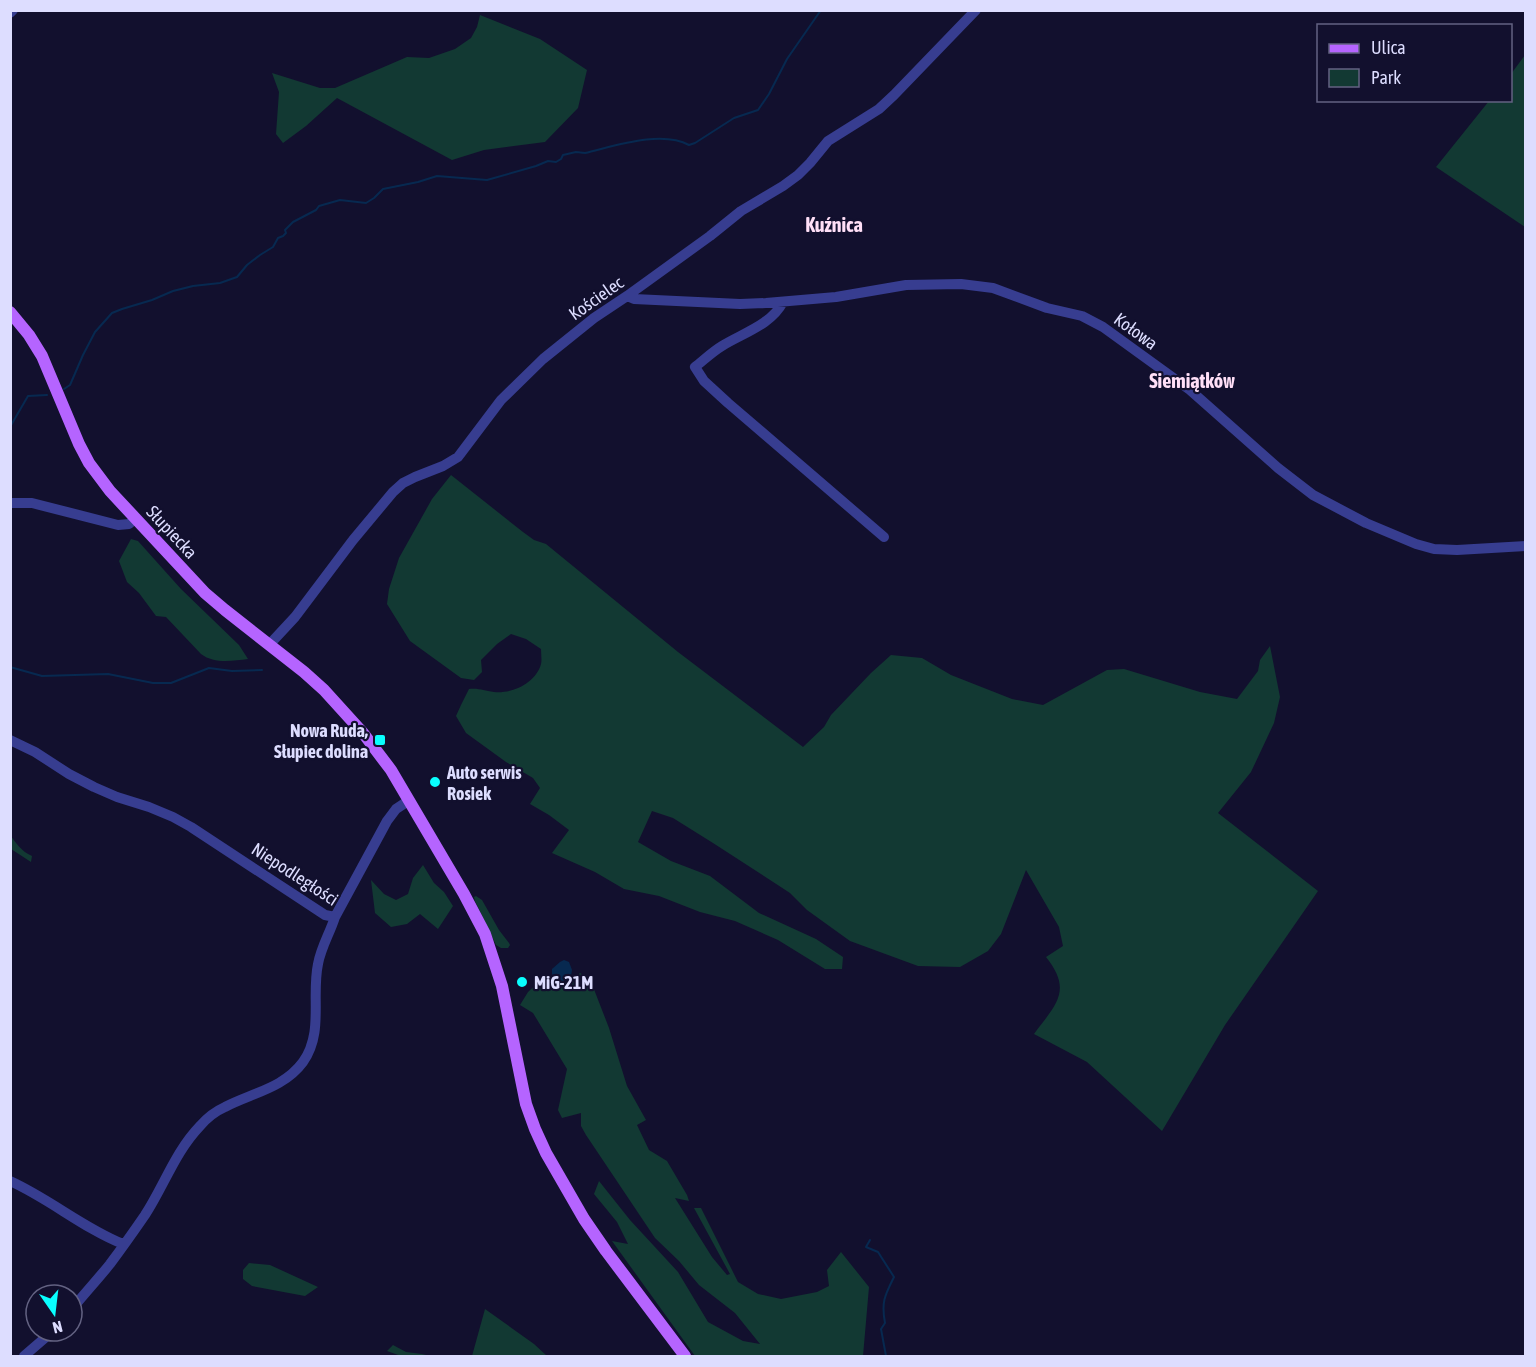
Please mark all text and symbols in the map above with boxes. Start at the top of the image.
legend [1317,24,1512,102]
text: Ulica [1371,37,1406,58]
text: Park [1371,67,1401,88]
district label: Kuźnica [805,213,863,236]
street label: Kościelec [565,272,628,324]
street label: Kołowa [1110,308,1162,354]
district label: Siemiątków [1149,369,1235,392]
street label: Słupiecka [142,501,202,563]
place label: Nowa Ruda, Słupiec dolina [274,720,368,762]
marker: Nowa Ruda, Słupiec dolina [373,733,387,747]
place label: Auto serwis Rosiek [446,762,522,804]
marker: Auto serwis Rosiek [428,775,442,789]
street label: Niepodległości [248,838,342,910]
place label: MiG-21M [534,972,593,993]
marker: MiG-21M [515,975,529,989]
north arrow [24,1283,84,1343]
text: N [51,1318,64,1337]

